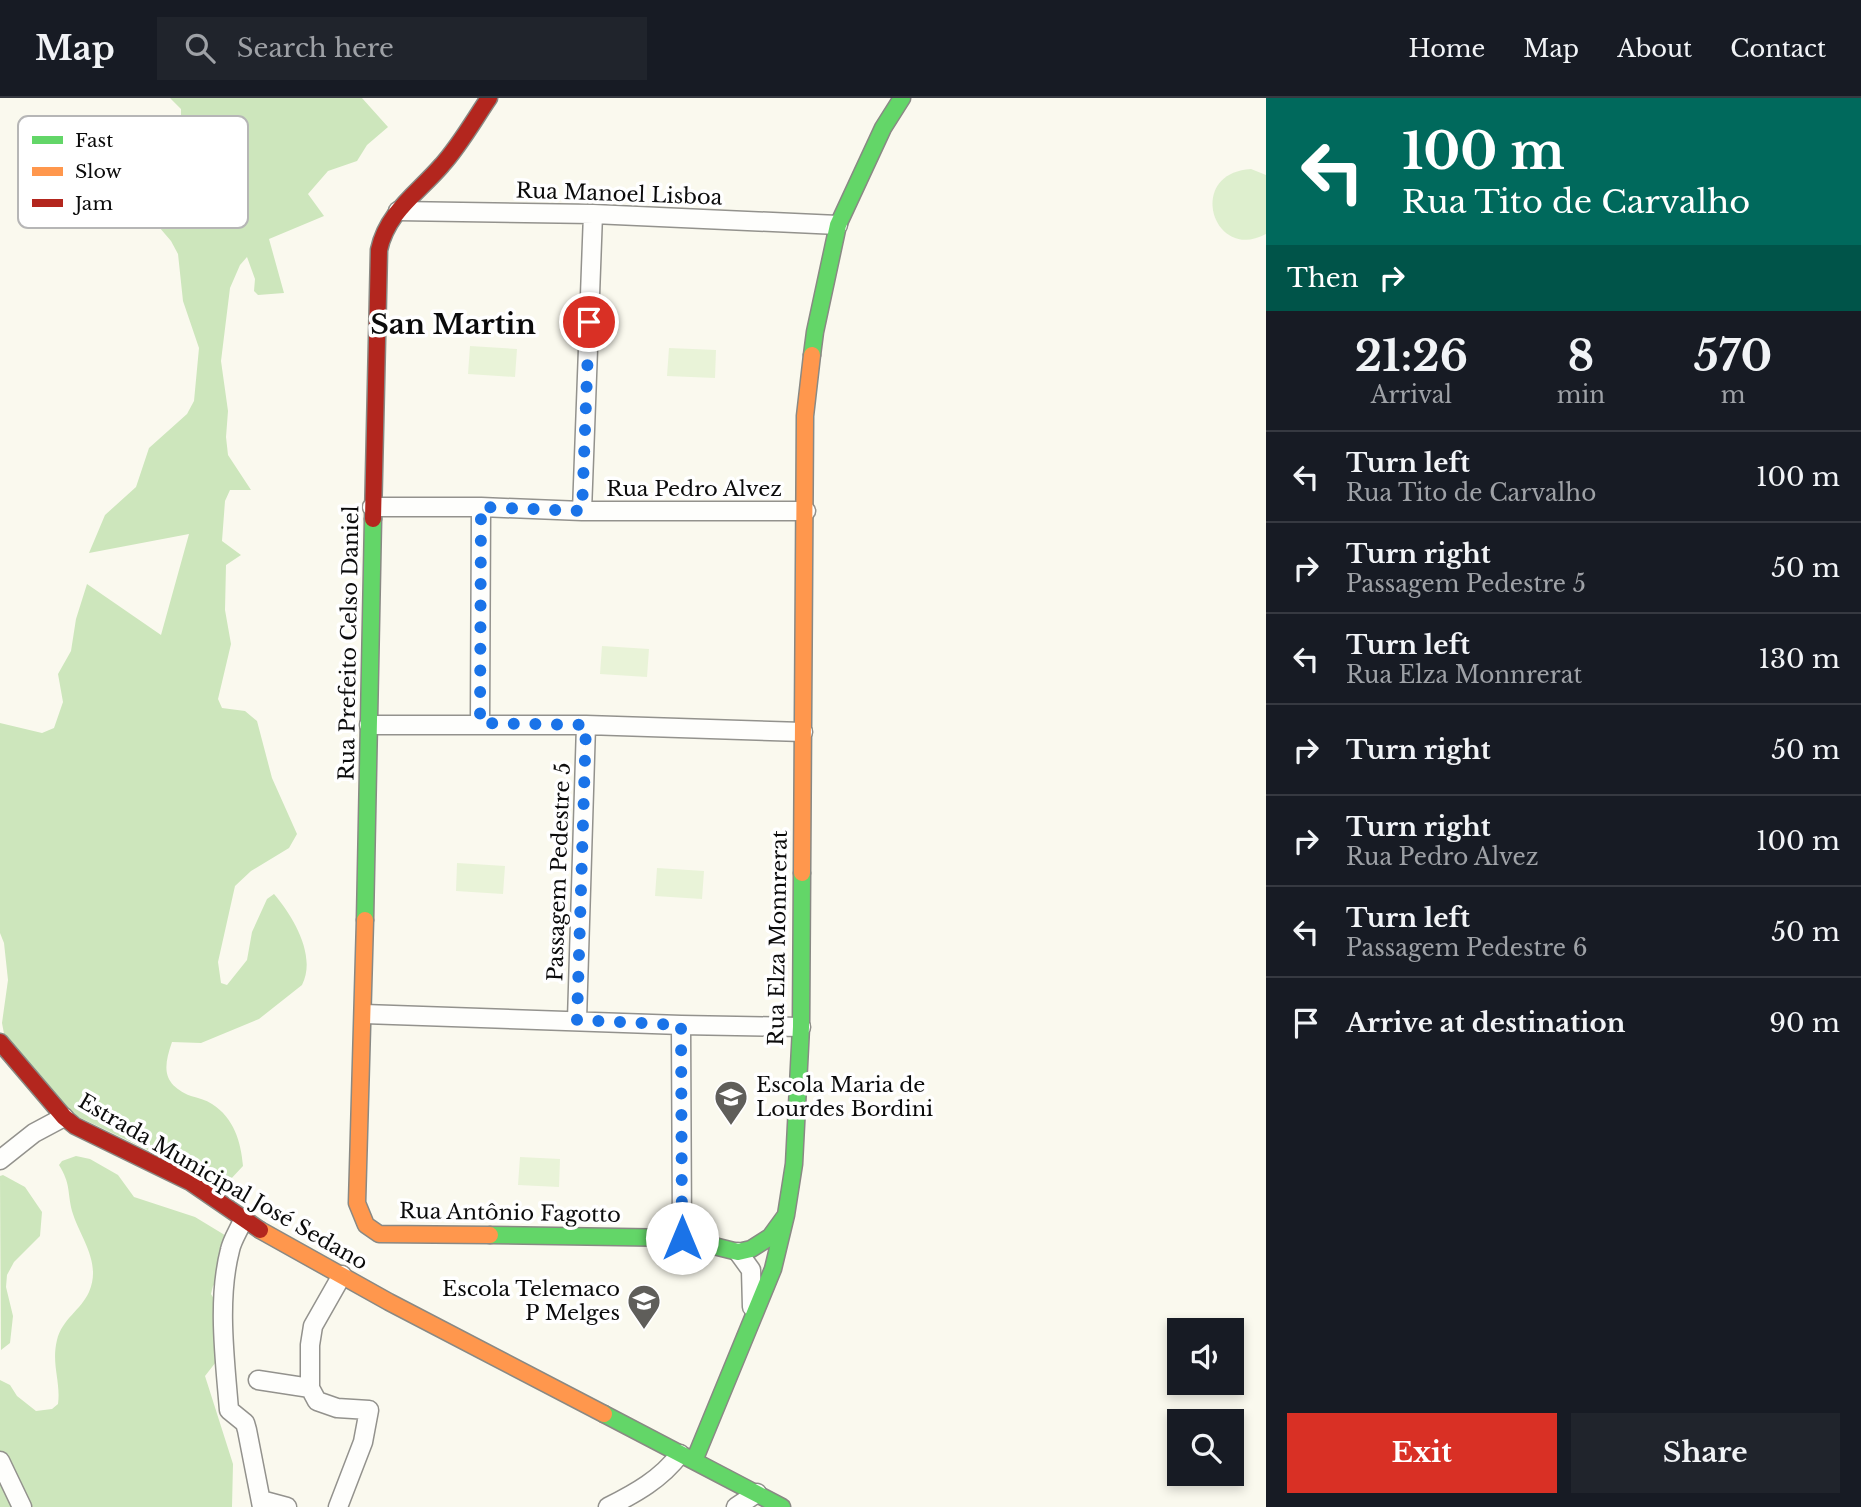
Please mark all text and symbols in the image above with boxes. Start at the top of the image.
search box [157,17,647,80]
text: Map [35,28,115,69]
icon: search [181,29,219,67]
text: Search here [237,32,394,64]
text: Home [1409,34,1485,63]
text: Map [1523,34,1579,63]
text: About [1617,34,1692,63]
text: Contact [1730,34,1826,63]
legend [18,116,248,228]
text: 100 m [1402,121,1565,182]
icon: left [1287,126,1378,217]
text: Fast [75,129,114,152]
text: Slow [75,160,122,183]
street label: Rua Manoel Lisboa [515,177,723,211]
text: Rua Tito de Carvalho [1402,182,1750,222]
text: Jam [72,192,113,215]
icon: right [1373,259,1411,297]
text: Then [1287,262,1359,294]
pin [559,292,619,352]
icon: arrive [570,303,608,341]
district label: San Martin [370,307,536,342]
text: 21:26 [1355,330,1468,382]
text: 8 [1568,330,1594,382]
text: 570 [1694,330,1772,382]
text: Arrival [1371,381,1452,409]
text: min [1557,381,1605,409]
text: m [1721,381,1745,409]
text: Turn left [1346,447,1470,479]
icon: left [1287,458,1325,496]
text: 100 m [1756,461,1840,493]
street label: Rua Pedro Alvez [606,476,782,502]
text: Rua Tito de Carvalho [1346,479,1596,507]
street label: Rua Prefeito Celso Daniel [334,505,364,781]
text: Turn right [1346,538,1491,570]
icon: right [1287,549,1325,587]
text: 50 m [1771,552,1840,584]
text: Passagem Pedestre 5 [1346,570,1586,598]
text: Turn left [1346,629,1470,661]
icon: left [1287,640,1325,678]
text: 130 m [1758,643,1840,675]
text: Rua Elza Monnrerat [1346,661,1582,689]
icon: right [1287,731,1325,769]
text: Turn right [1346,734,1491,766]
text: 50 m [1771,734,1840,766]
street label: Passagem Pedestre 5 [542,762,576,982]
text: Turn right [1346,811,1491,843]
icon: right [1287,822,1325,860]
text: 100 m [1756,825,1840,857]
street label: Rua Elza Monnrerat [763,830,793,1046]
text: Rua Pedro Alvez [1346,843,1539,871]
text: Turn left [1346,902,1470,934]
icon: left [1287,913,1325,951]
text: 50 m [1771,916,1840,948]
text: Passagem Pedestre 6 [1346,934,1587,962]
icon: arrive [1287,1004,1325,1042]
text: Arrive at destination [1346,1007,1626,1039]
text: 90 m [1769,1007,1840,1039]
place label: Escola Maria de Lourdes Bordini [756,1072,933,1122]
school or university icon: Escola Maria de Lourdes Bordini [712,1078,750,1127]
street label: Estrada Municipal José Sedano [74,1088,372,1276]
street label: Rua Antônio Fagotto [399,1198,621,1228]
position arrow [645,1201,719,1275]
place label: Escola Telemaco P Melges [442,1276,620,1326]
school or university icon: Escola Telemaco P Melges [625,1282,663,1331]
map controls [1167,1318,1244,1486]
button: sound [1167,1318,1244,1395]
button: search [1167,1409,1244,1486]
button: Exit [1287,1413,1557,1493]
button: Share [1571,1413,1840,1493]

